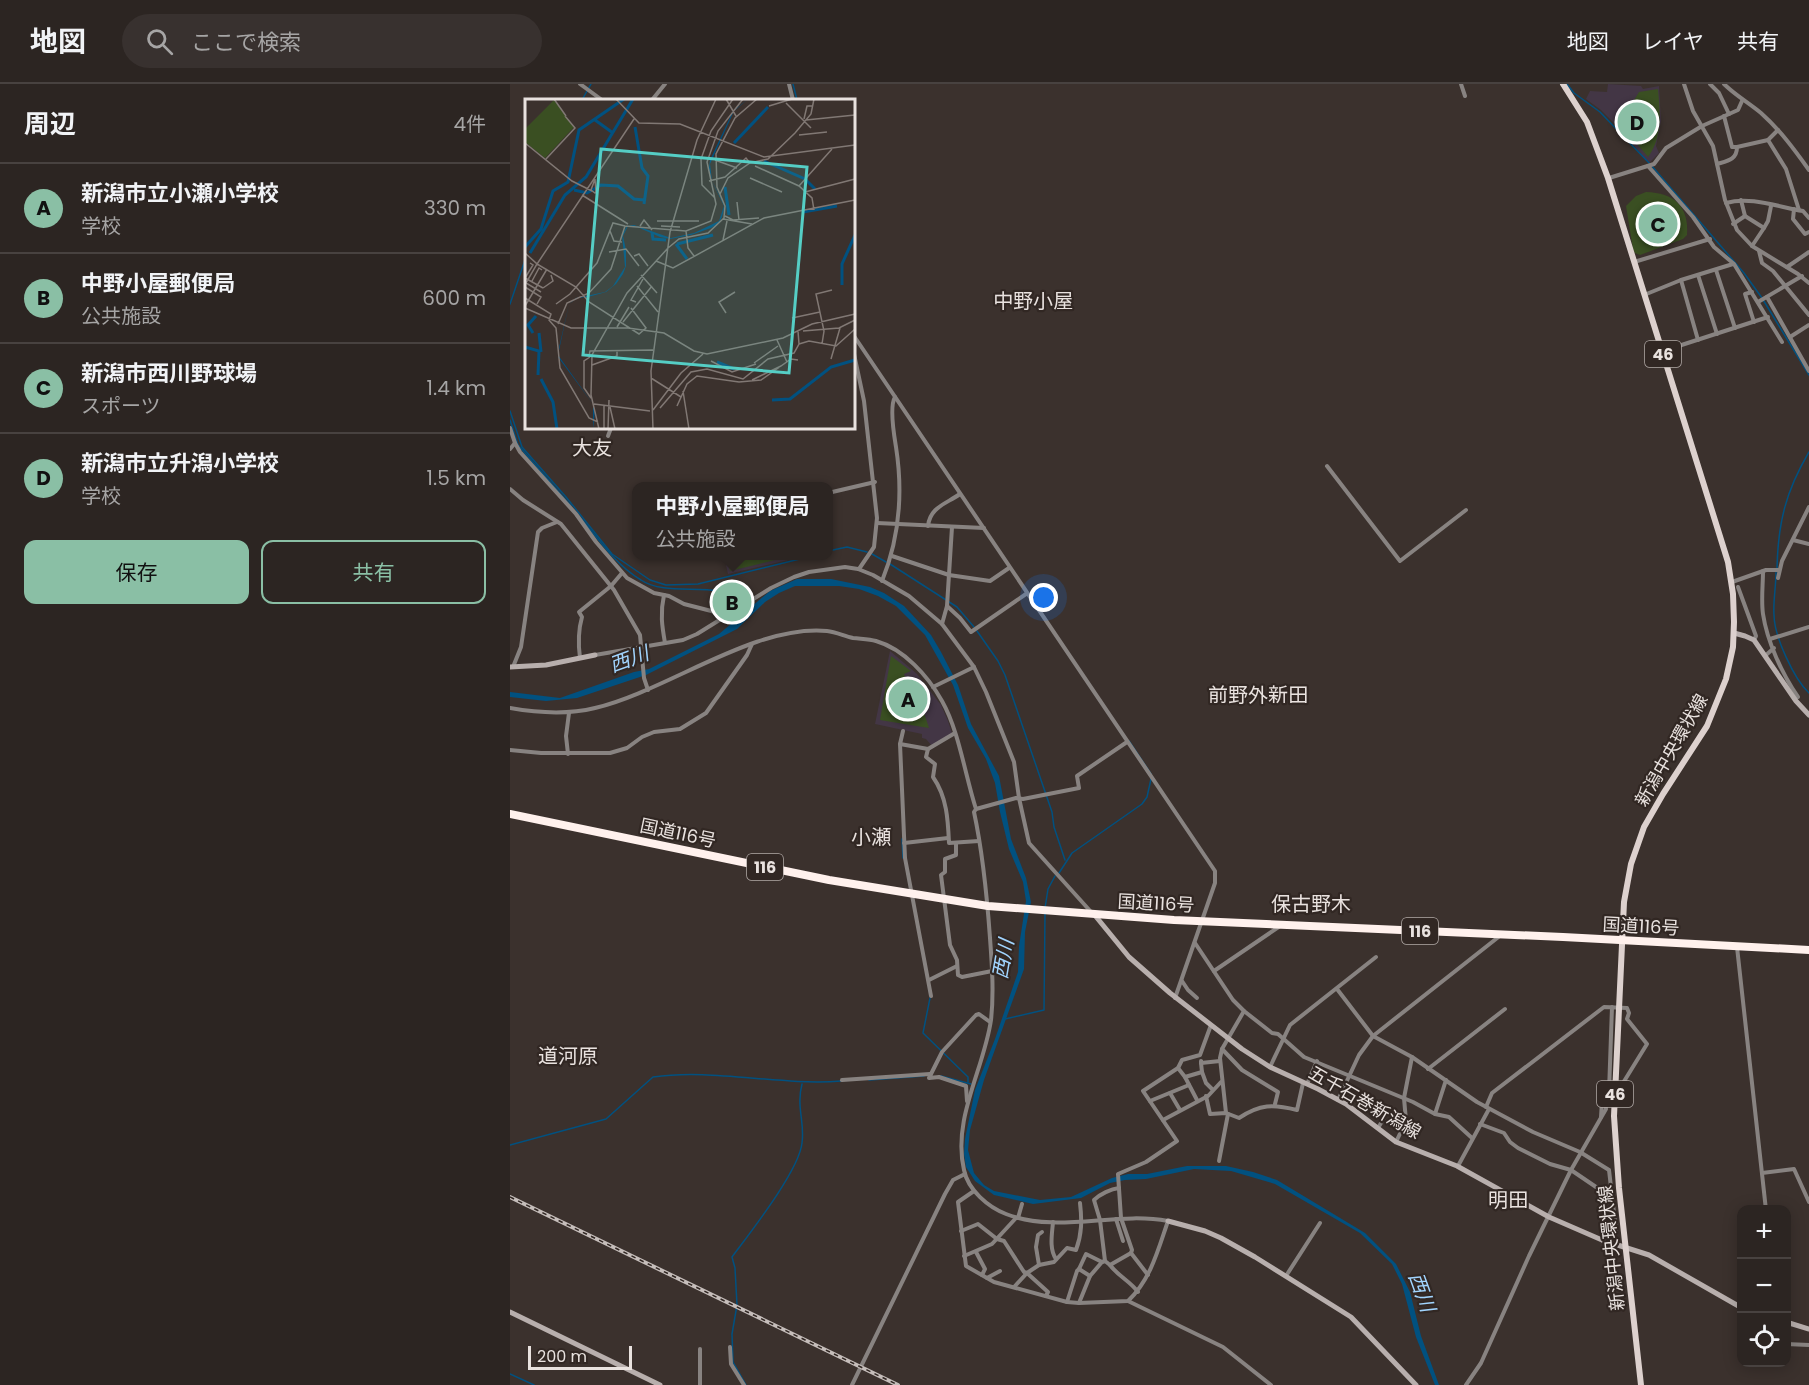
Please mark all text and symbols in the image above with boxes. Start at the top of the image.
search box [122,14,542,68]
text: 地図 [30,22,86,61]
icon: search [143,25,176,58]
text: ここで検索 [191,27,301,58]
text: 地図 [1567,27,1609,56]
text: レイヤ [1642,27,1704,56]
text: 共有 [1737,27,1779,56]
inset map [525,99,855,429]
pin: D [1618,99,1656,144]
text: 周辺 [24,106,76,142]
text: 4件 [453,110,486,138]
text: 新潟市立小瀬小学校 [81,178,279,209]
text: A [36,194,51,222]
text: 330 m [424,194,486,222]
pin: C [1638,202,1678,246]
text: 学校 [81,212,121,240]
text: 中野小屋郵便局 [81,268,235,299]
text: B [37,284,50,312]
text: 600 m [422,284,486,312]
district label: 中野小屋 [993,287,1073,315]
text: 公共施設 [81,302,161,330]
road number: 46 [1645,341,1681,367]
text: 新潟市西川野球場 [81,358,257,389]
text: C [36,374,51,402]
text: 1.4 km [427,374,486,402]
text: スポーツ [81,392,161,420]
district label: 大友 [572,434,612,462]
text: 新潟市立升潟小学校 [81,448,279,479]
text: D [36,464,51,492]
text: 1.5 km [427,464,486,492]
text: 学校 [81,482,121,510]
popup [632,482,833,560]
text: 中野小屋郵便局 [655,491,810,522]
text: 公共施設 [655,525,735,553]
button: 保存 [24,540,249,604]
button: 共有 [261,540,486,604]
pin: B [712,580,752,624]
your location [1029,583,1058,612]
water label: 西川 [605,638,654,679]
pin: A [888,676,928,722]
district label: 前野外新田 [1208,681,1308,709]
street label: 新潟中央環状線 [1629,689,1713,811]
street label: 国道116号 [638,813,718,853]
district label: 小瀬 [851,823,891,851]
road number: 116 [747,854,783,880]
street label: 国道116号 [1117,889,1195,917]
district label: 保古野木 [1271,890,1351,918]
street label: 国道116号 [1602,912,1680,940]
road number: 116 [1402,918,1438,944]
water label: 西川 [986,935,1021,981]
district label: 道河原 [538,1042,598,1070]
street label: 五千石巻新潟線 [1304,1060,1426,1144]
road number: 46 [1597,1081,1633,1107]
street label: 新潟中央環状線 [1592,1184,1630,1312]
district label: 明田 [1488,1186,1528,1214]
map controls [1737,1205,1791,1367]
button: + [1737,1205,1791,1259]
button: − [1737,1259,1791,1313]
water label: 西川 [1402,1268,1443,1317]
button: locate [1737,1313,1791,1367]
scale bar [528,1343,632,1370]
text: 200 m [537,1345,587,1368]

